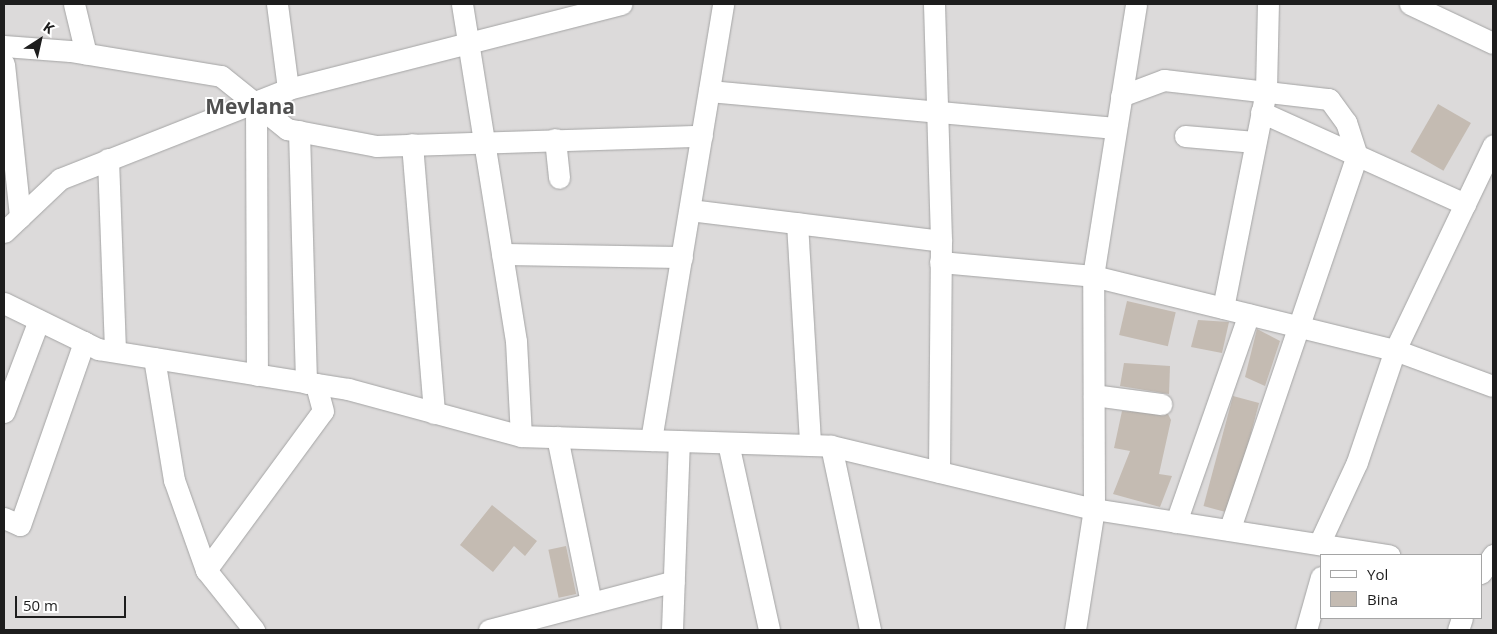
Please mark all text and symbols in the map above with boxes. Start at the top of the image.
north arrow [15,15,65,65]
text: K [40,17,58,38]
district label: Mevlana [205,93,295,119]
legend [1320,554,1482,619]
text: Yol [1367,564,1388,584]
scale bar [18,586,129,618]
text: Bina [1367,589,1398,609]
text: 50 m [23,595,58,615]

